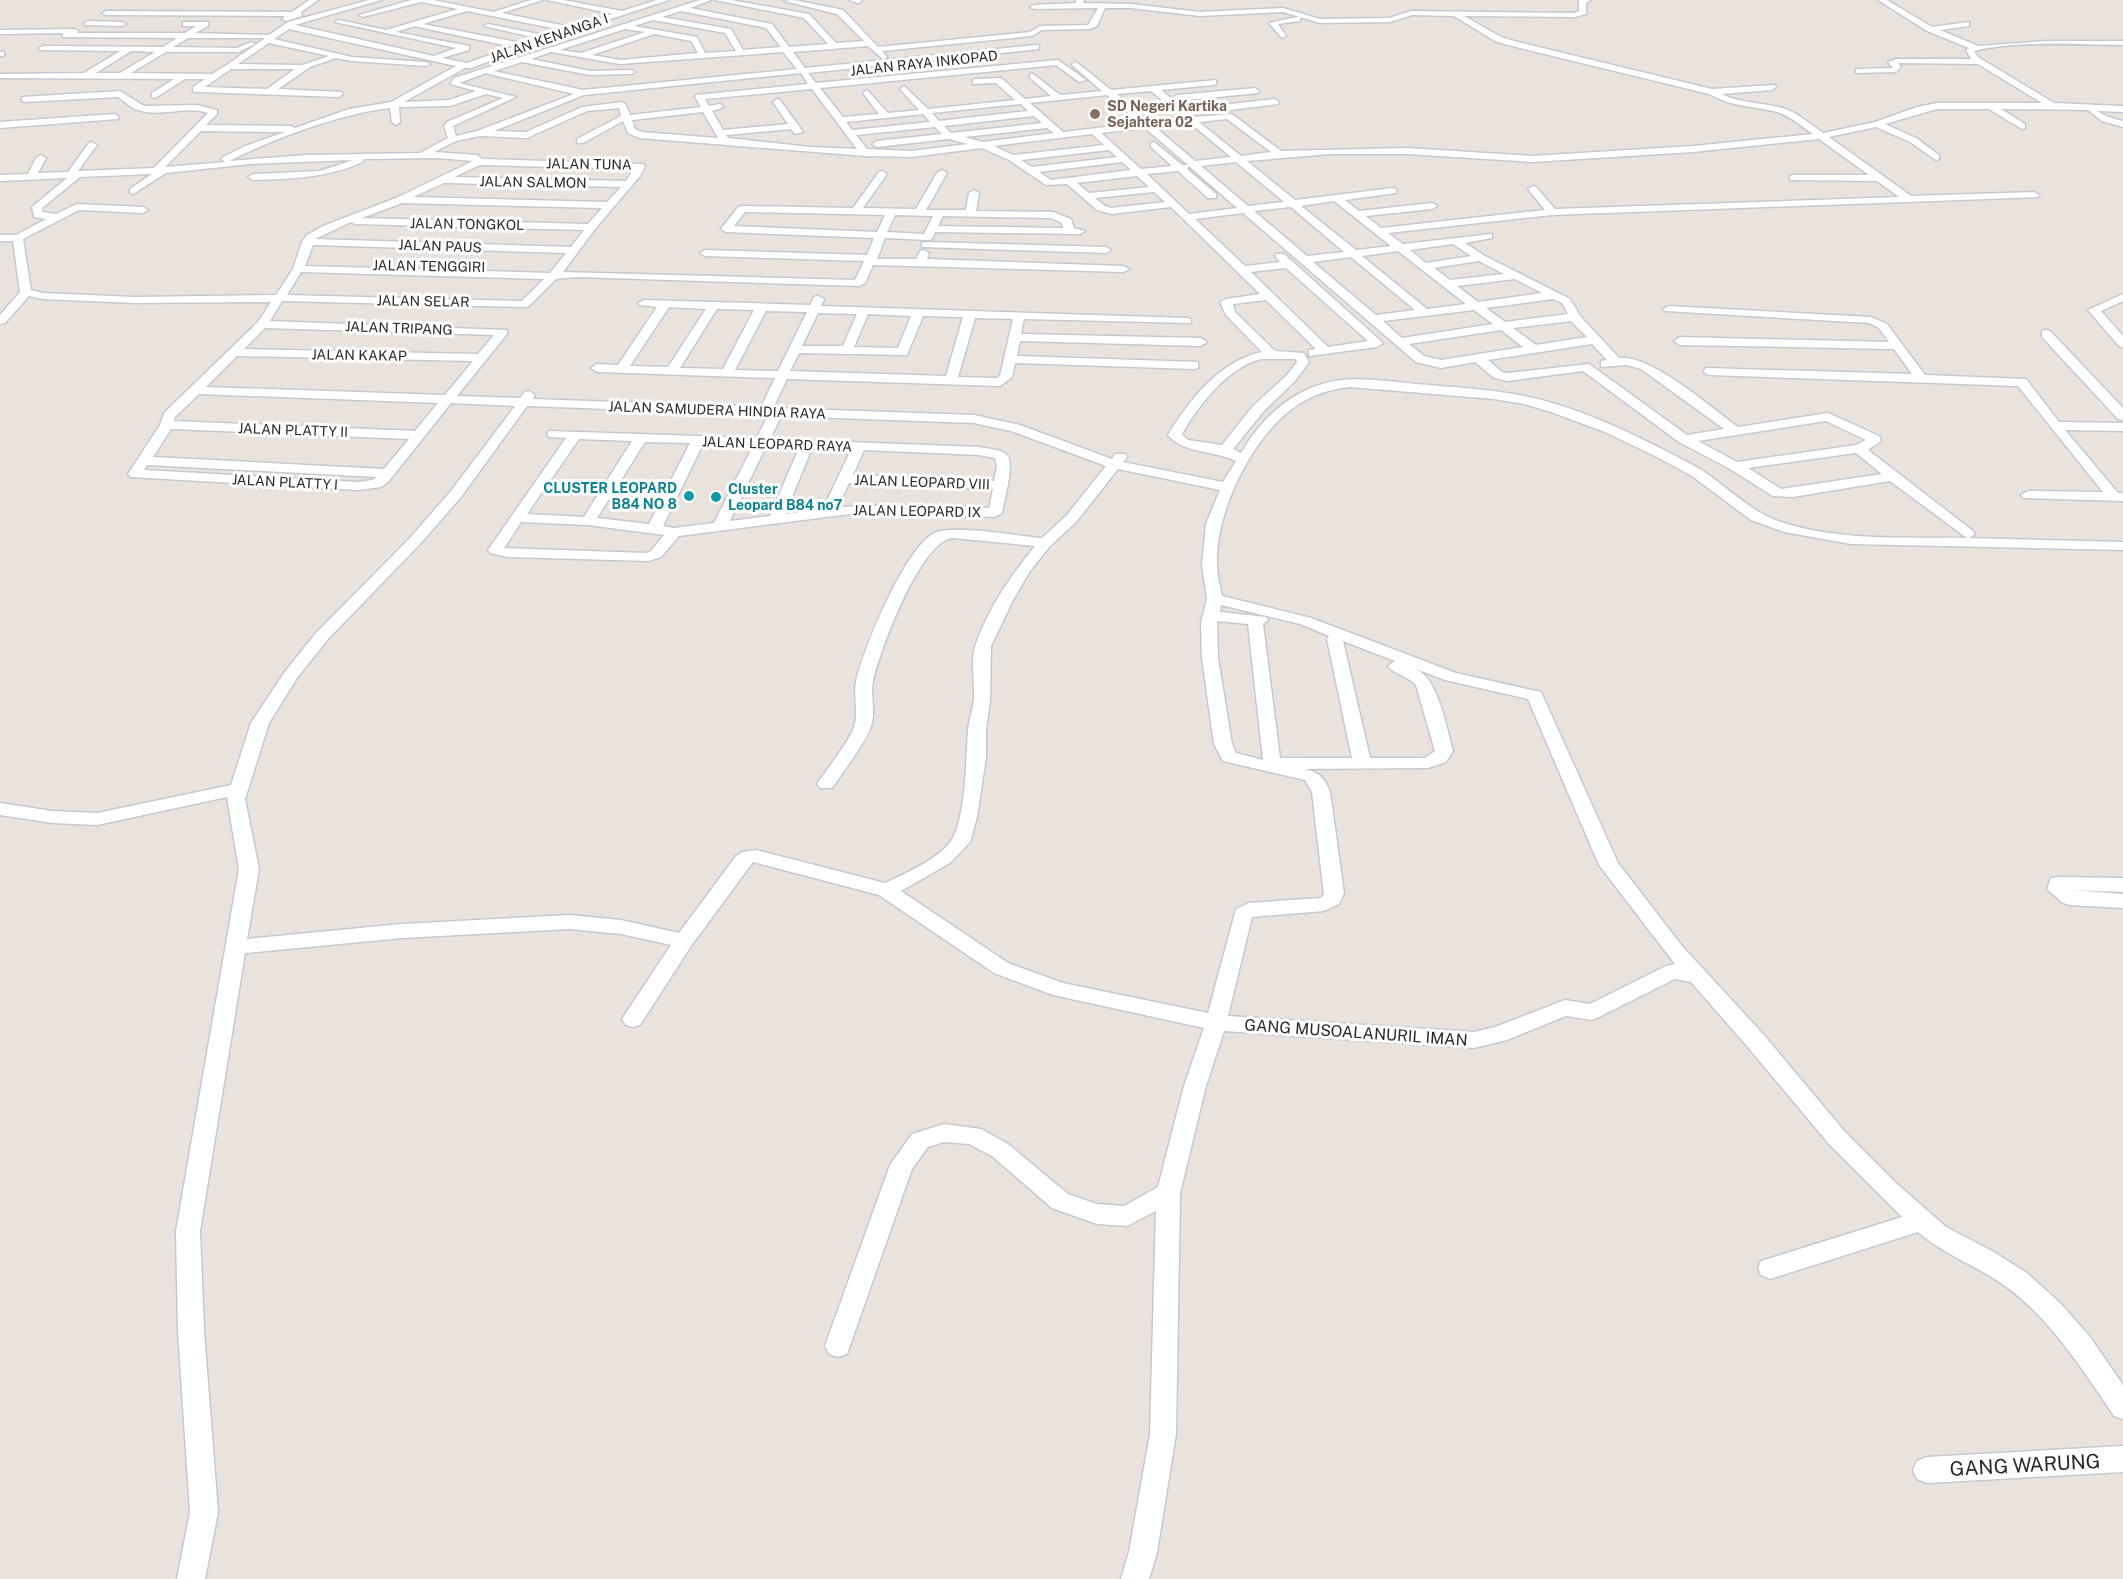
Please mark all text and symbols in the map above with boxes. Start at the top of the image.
street label: JALAN KENANGA I [488,10,610,66]
street label: JALAN RAYA INKOPAD [849,47,999,79]
place label: SD Negeri Kartika Sejahtera 02 [1107,98,1227,130]
marker: SD Negeri Kartika Sejahtera 02 [1088,107,1102,121]
street label: JALAN TUNA [546,155,632,173]
street label: JALAN SALMON [479,173,587,191]
street label: JALAN TONGKOL [410,215,524,233]
street label: JALAN PAUS [398,237,482,255]
street label: JALAN TENGGIRI [373,257,485,275]
street label: JALAN SELAR [376,292,470,310]
street label: JALAN TRIPANG [345,318,453,338]
street label: JALAN KAKAP [311,346,407,364]
street label: JALAN SAMUDERA HINDIA RAYA [608,398,826,422]
street label: JALAN PLATTY II [238,420,348,440]
street label: JALAN LEOPARD RAYA [702,433,853,455]
street label: JALAN PLATTY I [231,471,339,493]
street label: JALAN LEOPARD VIII [854,472,990,492]
place label: CLUSTER LEOPARD B84 NO 8 [543,480,677,512]
place label: Cluster Leopard B84 no7 [728,481,843,513]
marker: CLUSTER LEOPARD B84 NO 8 [682,489,696,503]
marker: Cluster Leopard B84 no7 [709,490,723,504]
street label: JALAN LEOPARD IX [853,502,982,520]
street label: GANG MUSOALANURIL IMAN [1244,1015,1468,1050]
street label: GANG WARUNG [1949,1449,2101,1481]

